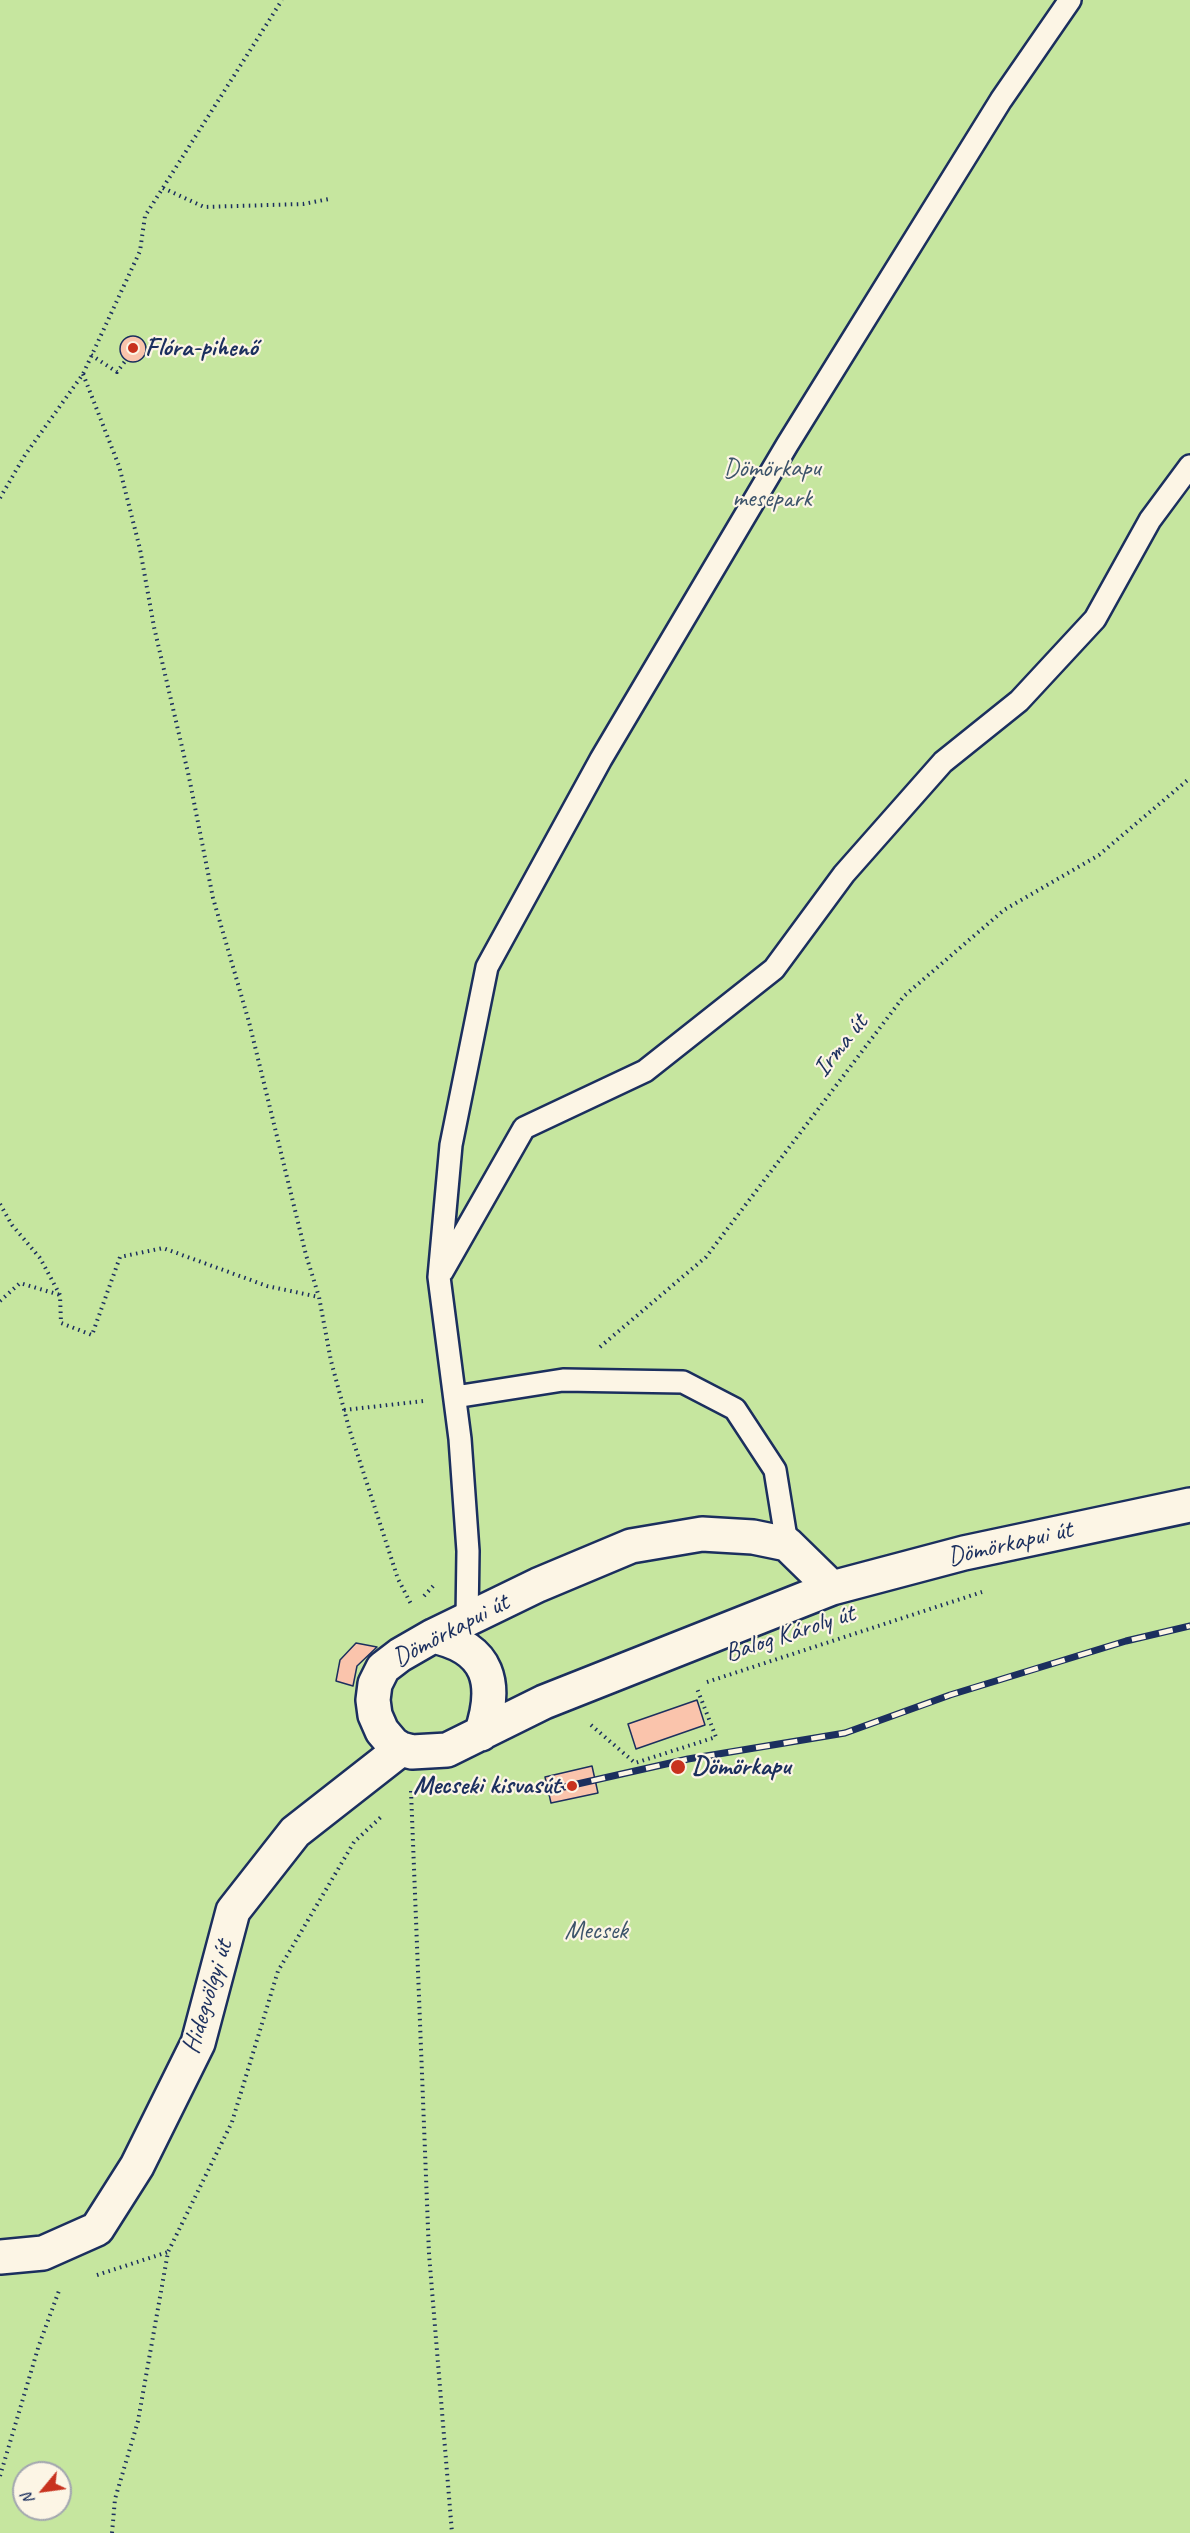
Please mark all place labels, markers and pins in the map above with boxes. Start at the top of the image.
place label: Flóra-pihenő [145,332,258,364]
marker: Flóra-pihenő [126,341,140,355]
place label: Dömörkapu [692,1751,791,1783]
marker: Dömörkapu [669,1758,687,1776]
place label: Mecseki kisvasút [413,1770,560,1802]
marker: Mecseki kisvasút [565,1779,579,1793]

